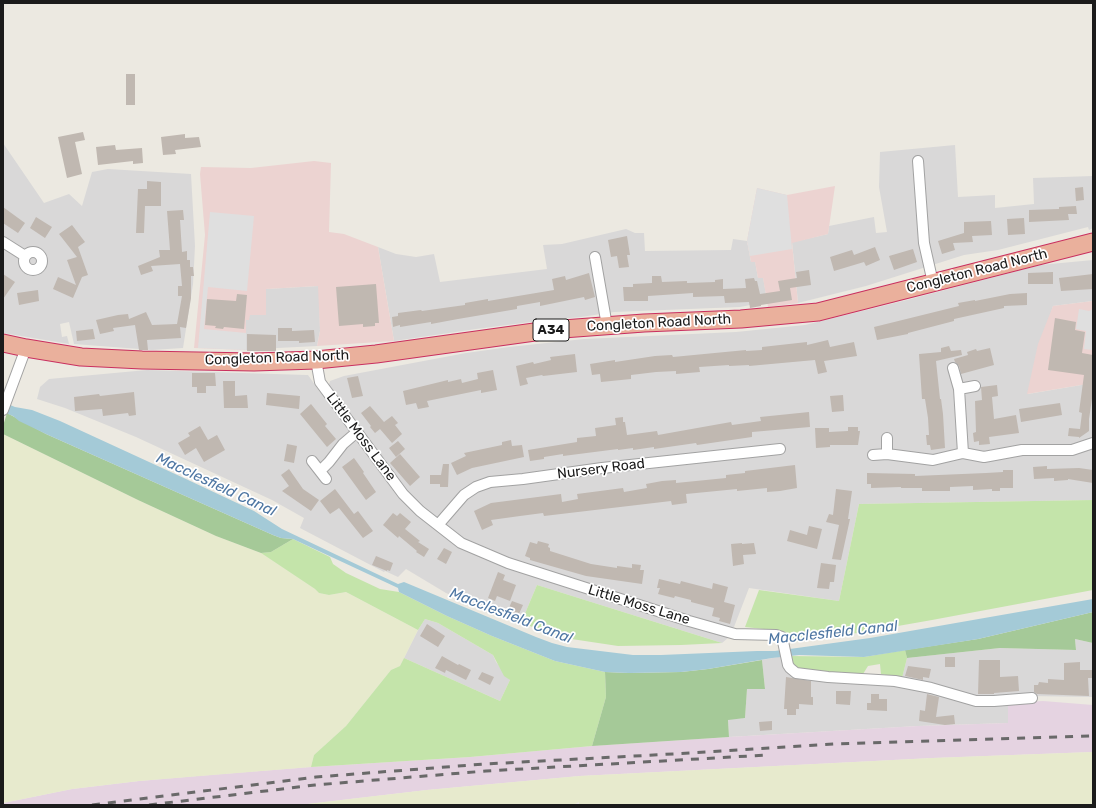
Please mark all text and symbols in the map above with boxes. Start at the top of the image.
street label: Congleton Road North [905,245,1049,297]
street label: Congleton Road North [586,311,732,335]
road number: A34 [533,319,569,341]
street label: Congleton Road North [204,347,350,369]
street label: Little Moss Lane [322,390,400,484]
water label: Macclesfield Canal [153,449,279,521]
street label: Nursery Road [556,455,646,483]
street label: Little Moss Lane [586,582,692,628]
water label: Macclesfield Canal [447,584,575,648]
water label: Macclesfield Canal [767,617,899,649]

